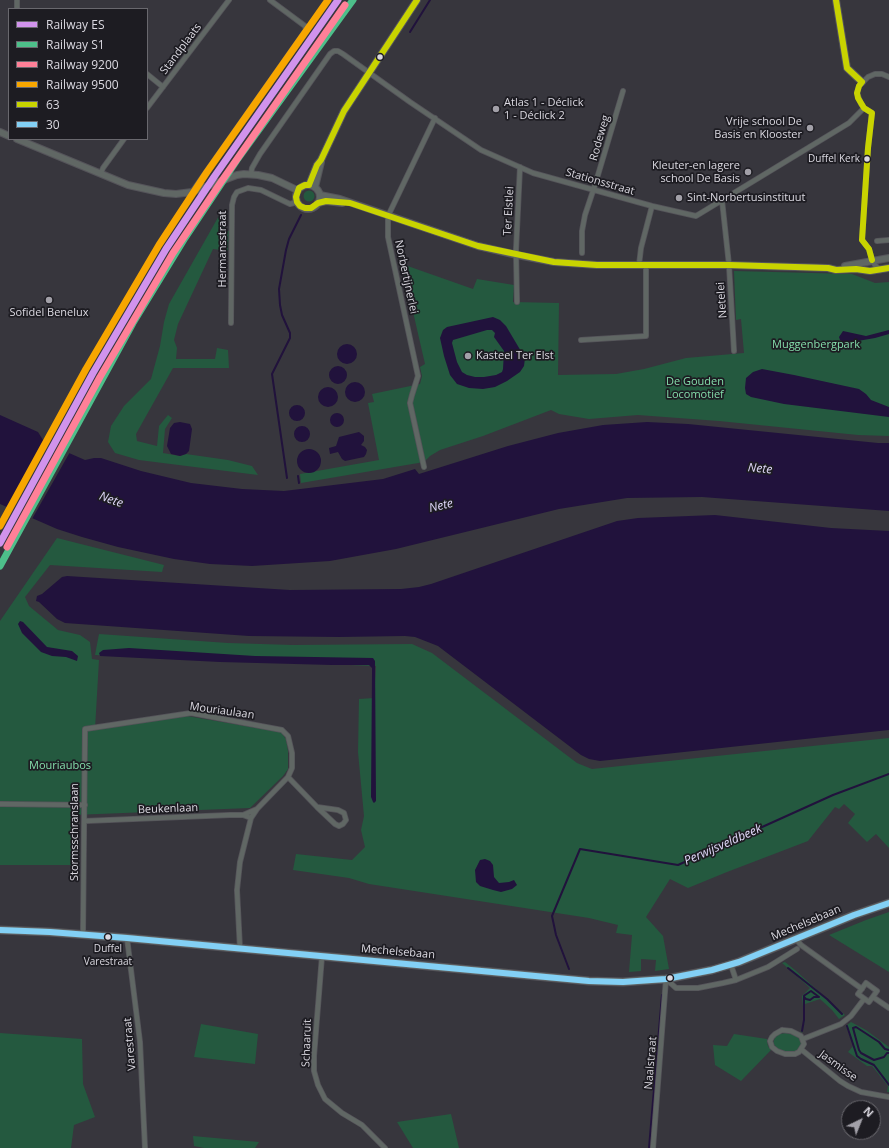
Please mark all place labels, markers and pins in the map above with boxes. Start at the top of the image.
unlabelled marker [375,52,385,62]
place label: Atlas 1 - Déclick 1 - Déclick 2 [504,96,583,122]
marker: Atlas 1 - Déclick 1 - Déclick 2 [491,104,501,114]
place label: Vrije school De Basis en Klooster [714,115,802,141]
marker: Vrije school De Basis en Klooster [805,123,815,133]
place label: Duffel Kerk [808,153,860,165]
marker: Duffel Kerk [862,154,872,164]
place label: Kleuter-en lagere school De Basis [652,159,740,185]
marker: Kleuter-en lagere school De Basis [743,167,753,177]
place label: Sint-Norbertusinstituut [687,191,806,205]
marker: Sint-Norbertusinstituut [674,193,684,203]
marker: Sofidel Benelux [44,295,54,305]
place label: Sofidel Benelux [9,306,89,320]
place label: Kasteel Ter Elst [476,349,554,363]
marker: Kasteel Ter Elst [463,351,473,361]
marker: Duffel Varestraat [103,932,113,942]
place label: Duffel Varestraat [84,943,132,966]
unlabelled marker [665,973,675,983]

